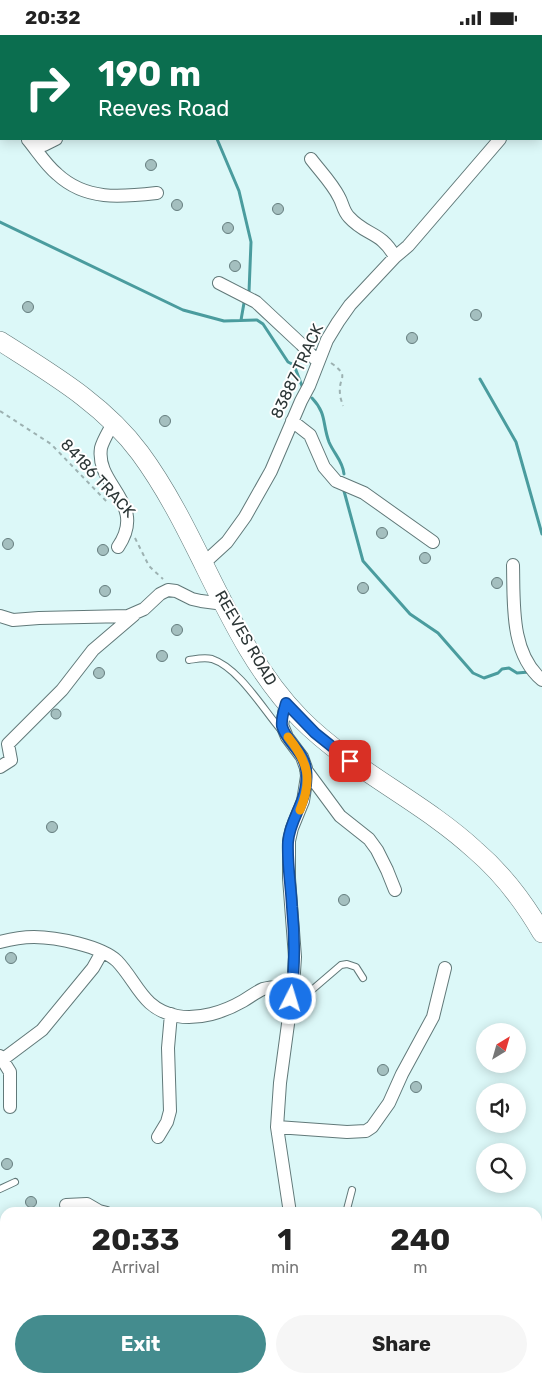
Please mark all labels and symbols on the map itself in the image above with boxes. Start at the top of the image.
street label: 83887 TRACK [267,320,327,421]
street label: 84186 TRACK [57,435,139,522]
street label: REEVES ROAD [211,587,281,689]
pin [329,740,371,782]
position arrow [264,972,316,1024]
north arrow [476,1023,526,1073]

